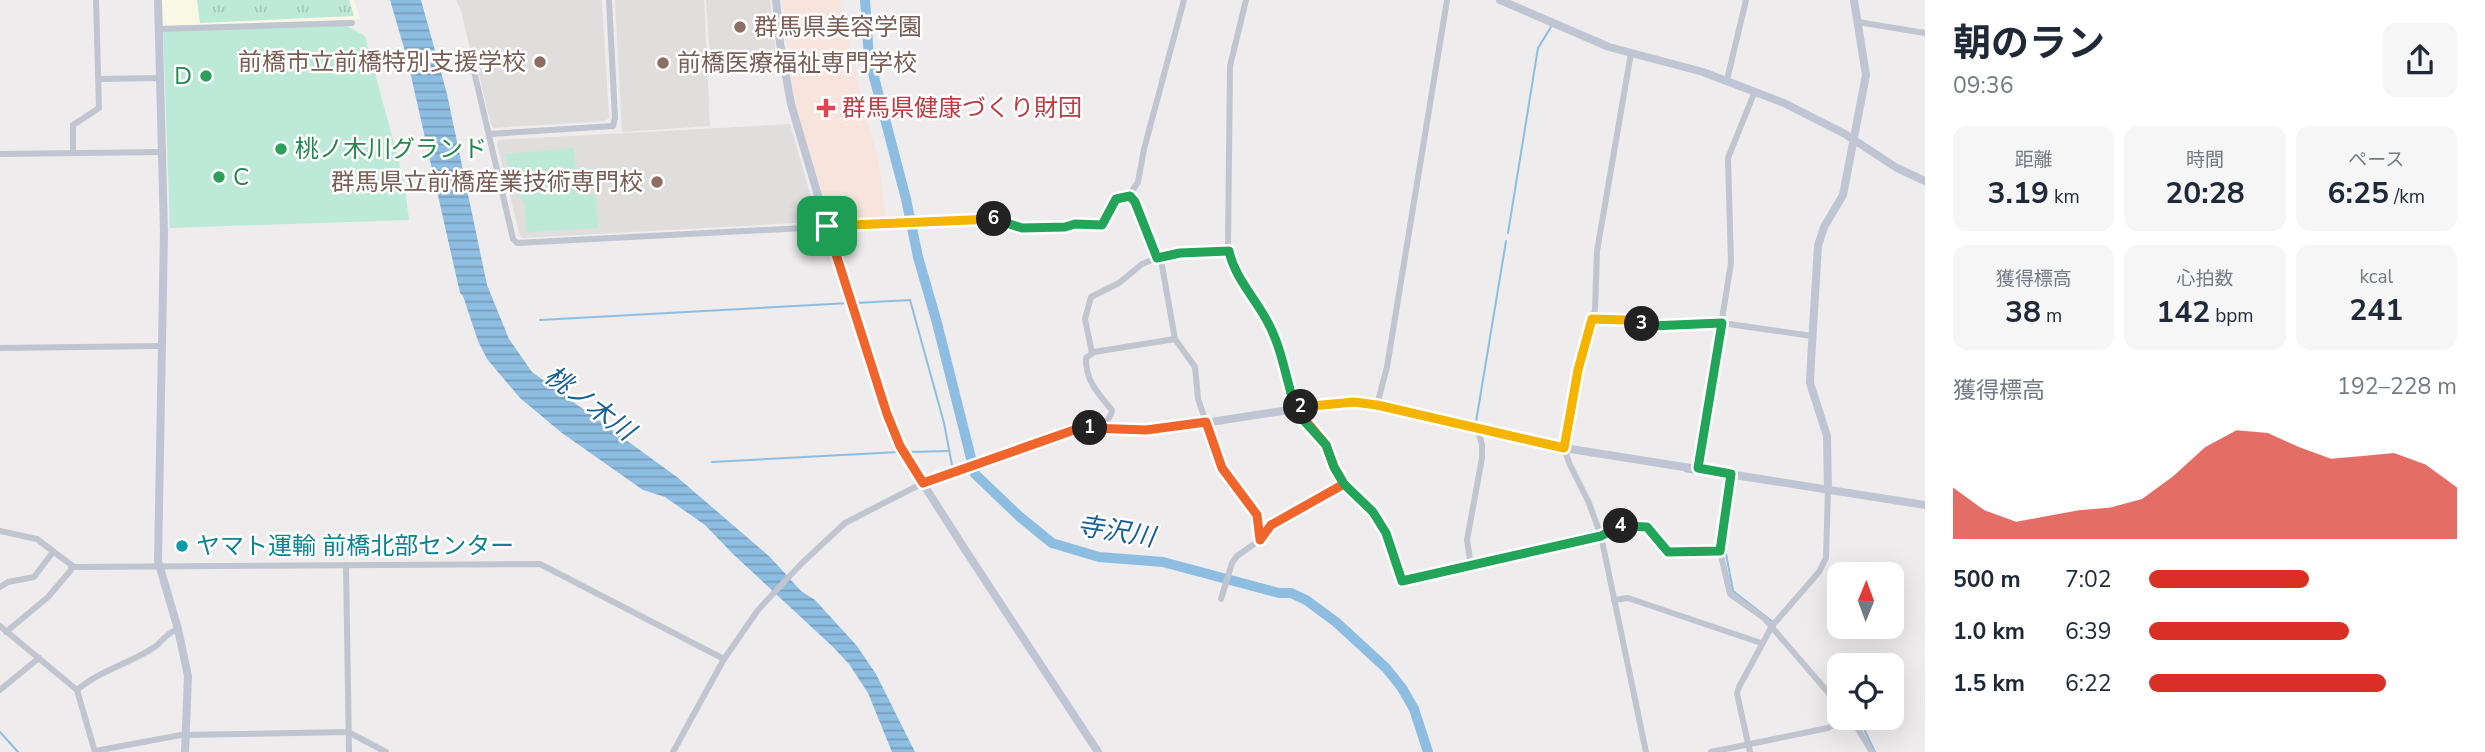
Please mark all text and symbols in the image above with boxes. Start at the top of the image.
place label: 群馬県美容学園 [754,11,922,43]
text: 朝のラン [1953,18,2105,69]
marker: 群馬県美容学園 [732,19,748,35]
button: share [2383,23,2457,97]
place label: 前橋市立前橋特別支援学校 [238,46,526,78]
place label: 前橋医療福祉専門学校 [677,47,917,79]
marker: 前橋市立前橋特別支援学校 [532,54,548,70]
marker: 前橋医療福祉専門学校 [655,55,671,71]
place label: D [174,60,192,92]
marker: D [198,68,214,84]
text: 09:36 [1953,70,2013,101]
place label: 群馬県健康づくり財団 [842,92,1082,124]
marker: 群馬県健康づくり財団 [816,98,836,118]
place label: 桃ノ木川グランド [295,133,487,165]
marker: 桃ノ木川グランド [273,141,289,157]
text: 距離 [2015,147,2053,173]
text: 時間 [2186,147,2224,173]
text: ペース [2348,147,2404,173]
place label: C [233,161,249,193]
place label: 群馬県立前橋産業技術専門校 [331,166,643,198]
marker: C [211,169,227,185]
text: 3.19 [1988,173,2049,214]
text: 20:28 [2165,173,2245,214]
text: 6:25 [2328,173,2389,214]
marker: 群馬県立前橋産業技術専門校 [649,174,665,190]
text: km [2049,184,2080,210]
text: /km [2389,184,2425,210]
pin [797,196,857,256]
pin: 6 [976,202,1012,236]
text: 6 [988,205,999,231]
icon: arrive [808,207,846,245]
text: kcal [2359,264,2393,290]
text: 獲得標高 [1996,266,2072,292]
text: 心拍数 [2176,266,2234,292]
text: 241 [2349,290,2403,331]
text: 38 [2005,292,2041,333]
text: 142 [2156,292,2210,333]
text: m [2041,303,2062,329]
text: bpm [2210,303,2254,329]
pin: 3 [1624,306,1660,342]
text: 3 [1636,310,1647,336]
water label: 桃ノ木川 [538,358,644,450]
text: 192–228 m [2337,371,2457,402]
text: 獲得標高 [1953,375,2045,406]
pin: 2 [1284,390,1318,424]
text: 2 [1295,393,1306,419]
pin: 1 [1072,410,1108,446]
text: 1 [1084,414,1095,440]
water label: 寺沢川 [1075,508,1160,555]
pin: 4 [1604,508,1638,544]
text: 4 [1615,512,1626,538]
place label: ヤマト運輸 前橋北部センター [196,530,514,562]
marker: ヤマト運輸 前橋北部センター [174,538,190,554]
north arrow [1827,562,1904,639]
map controls [1827,562,1904,730]
text: 500 m [1953,564,2021,595]
text: 7:02 [2065,564,2112,595]
text: 1.0 km [1953,616,2025,647]
text: 6:39 [2065,616,2112,647]
button: locate [1827,653,1904,730]
text: 1.5 km [1953,668,2025,699]
text: 6:22 [2065,668,2112,699]

